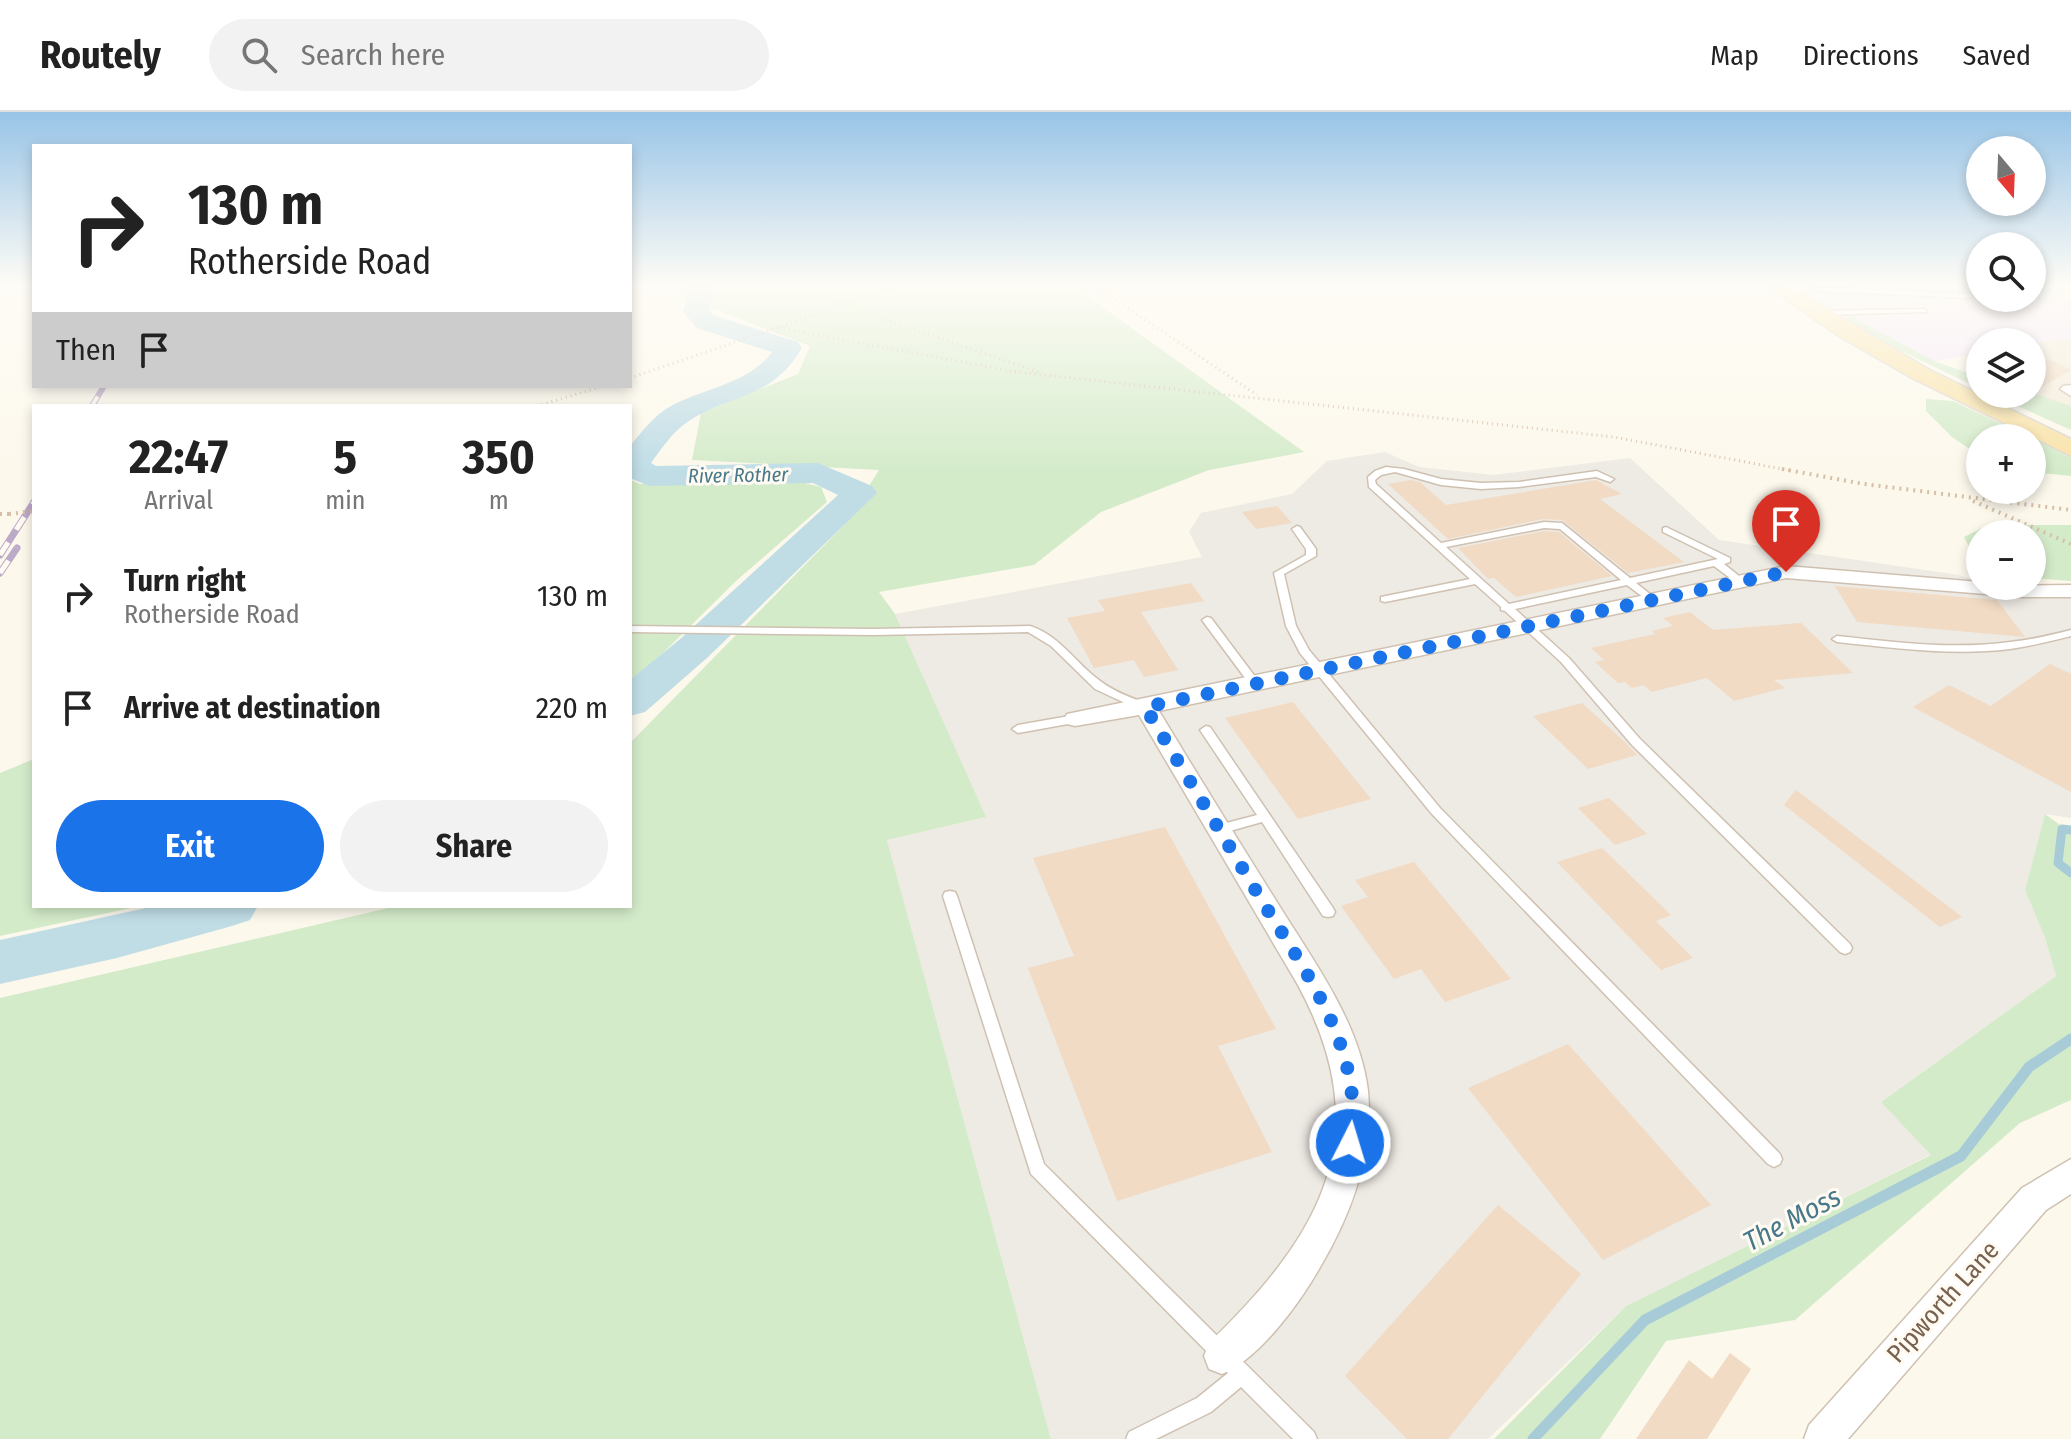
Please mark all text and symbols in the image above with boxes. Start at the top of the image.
search box [209,19,769,91]
text: Routely [40,32,161,78]
icon: search [237,33,281,77]
text: Search here [301,37,445,73]
text: Map [1710,39,1759,72]
text: Directions [1803,39,1919,72]
text: Saved [1963,39,2031,72]
north arrow [1966,136,2046,216]
map controls [1966,136,2046,600]
text: 130 m [188,172,323,239]
icon: right [56,176,160,280]
button: search [1966,232,2046,312]
text: Rotherside Road [188,240,431,284]
icon: arrive [132,328,176,372]
button: layers [1966,328,2046,408]
text: Then [56,332,116,368]
button: + [1966,424,2046,504]
text: 22:47 [129,428,228,486]
text: 5 [334,428,357,486]
text: 350 [463,428,535,486]
water label: River Rother [688,462,789,488]
text: Arrival [144,485,213,516]
text: min [325,485,366,516]
text: m [489,485,509,516]
pin [1752,490,1820,572]
icon: arrive [1764,502,1808,546]
button: − [1966,520,2046,600]
text: Turn right [124,563,246,599]
icon: right [56,574,100,618]
text: 130 m [537,578,608,614]
text: Rotherside Road [124,599,300,630]
icon: arrive [56,686,100,730]
text: Arrive at destination [124,690,381,726]
text: 220 m [536,690,608,726]
button: Exit [56,800,324,892]
button: Share [340,800,608,892]
position arrow [1308,1101,1392,1185]
water label: The Moss [1738,1180,1846,1258]
street label: Pipworth Lane [1880,1235,2006,1369]

